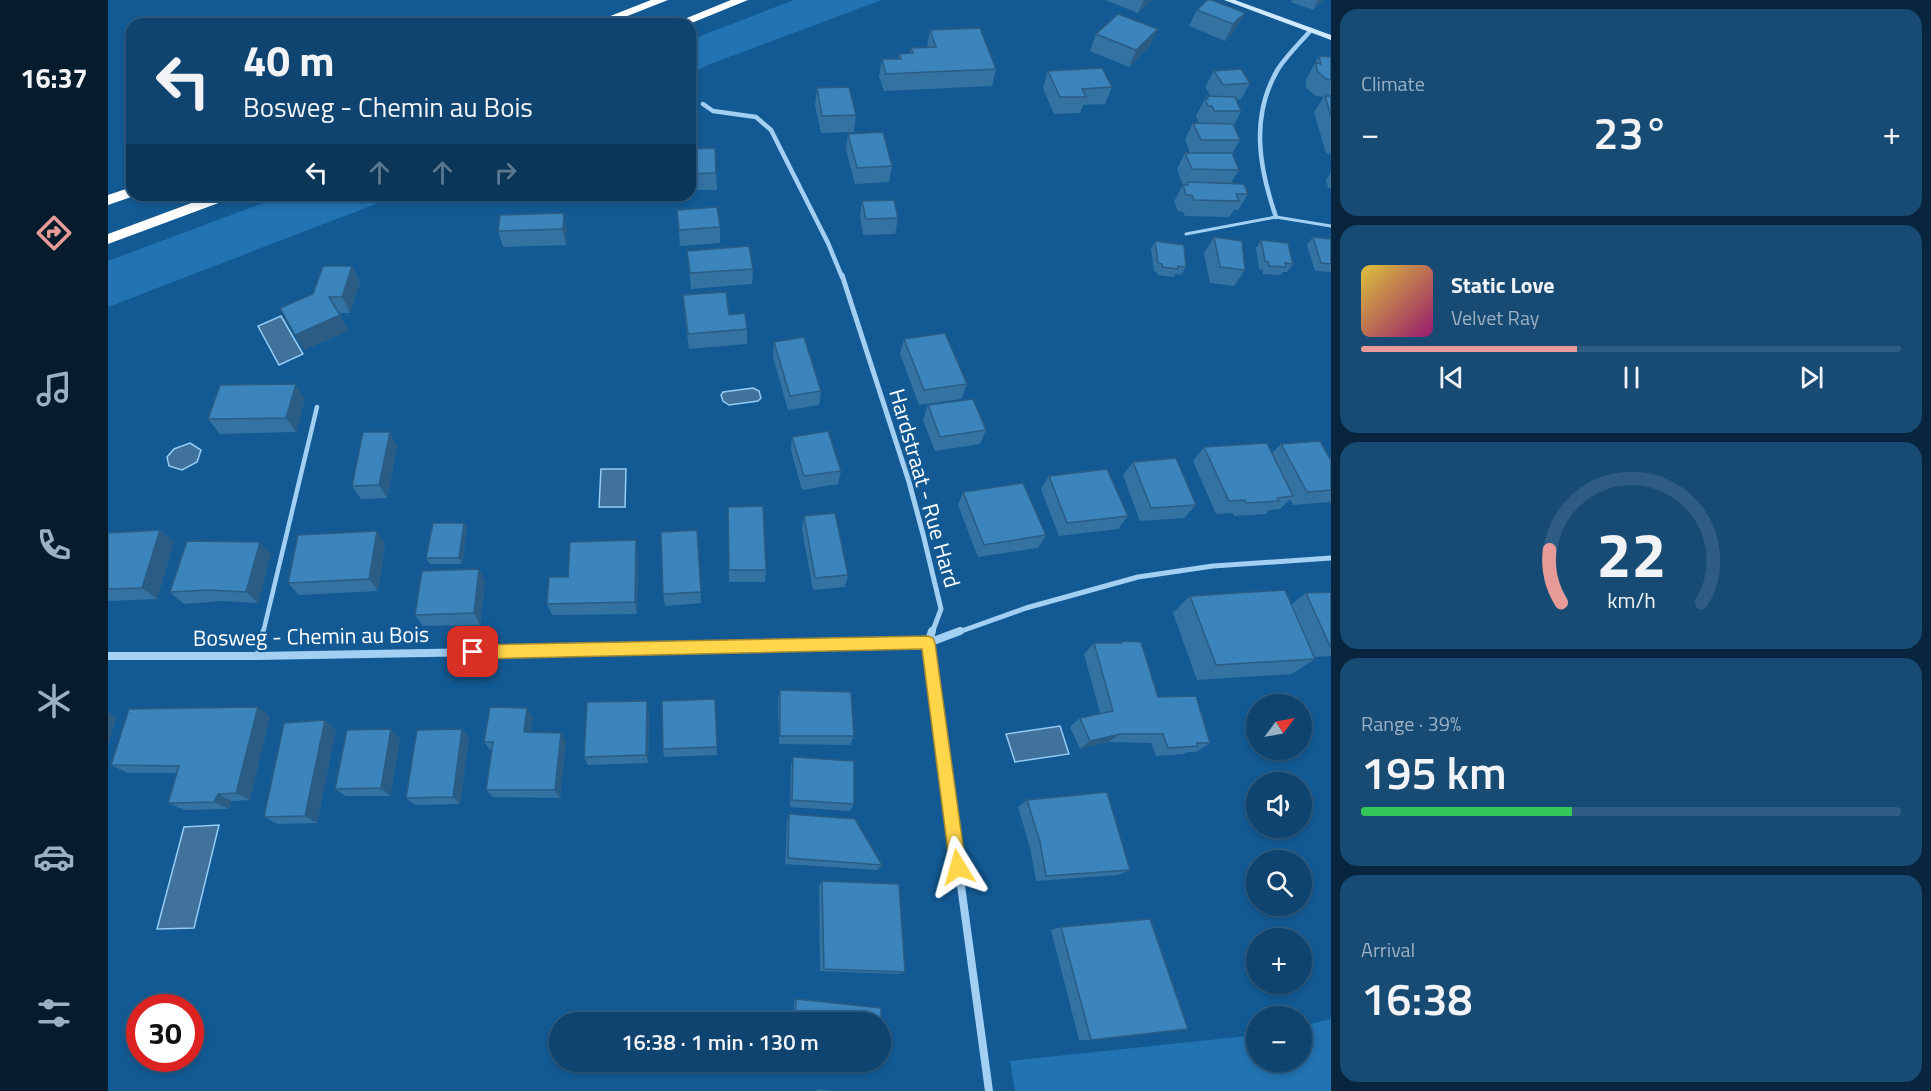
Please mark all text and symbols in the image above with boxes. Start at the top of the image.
text: 40 m [243,28,335,92]
icon: left [144,42,222,120]
text: 16:37 [20,57,88,98]
text: Climate [1361,68,1425,99]
text: Bosweg - Chemin au Bois [243,86,533,127]
text: 23° [1593,98,1669,166]
text: − [1361,108,1379,158]
text: + [1883,108,1901,158]
icon: left [300,156,333,189]
icon: ahead [363,156,396,189]
icon: ahead [426,156,459,189]
icon: right [489,156,522,189]
icon: directions [33,212,75,254]
text: Static Love [1451,268,1554,302]
text: Velvet Ray [1451,302,1540,333]
icon: previous [1435,361,1468,394]
icon: pause [1615,361,1648,394]
icon: next [1795,361,1828,394]
icon: music [33,368,75,410]
street label: Hardstraat - Rue Hard [880,385,970,591]
text: 22 [1596,506,1666,601]
icon: phone [33,524,75,566]
text: km/h [1607,584,1655,616]
street label: Bosweg - Chemin au Bois [193,617,429,655]
pin [447,626,498,677]
icon: arrive [456,635,489,668]
icon: climate [33,680,75,722]
north arrow [1246,694,1312,760]
map controls [1246,694,1312,1072]
text: Range · 39% [1361,708,1461,739]
text: 195 km [1361,738,1507,806]
button: sound [1246,772,1312,838]
position arrow [926,835,990,899]
icon: car [33,836,75,878]
button: search [1246,850,1312,916]
button: + [1246,928,1312,994]
text: Arrival [1361,934,1415,965]
text: 16:38 [1361,964,1473,1032]
icon: filters [33,992,75,1034]
speed limit sign: 30 [126,994,204,1072]
button: − [1246,1006,1312,1072]
text: 16:38 · 1 min · 130 m [621,1025,819,1059]

